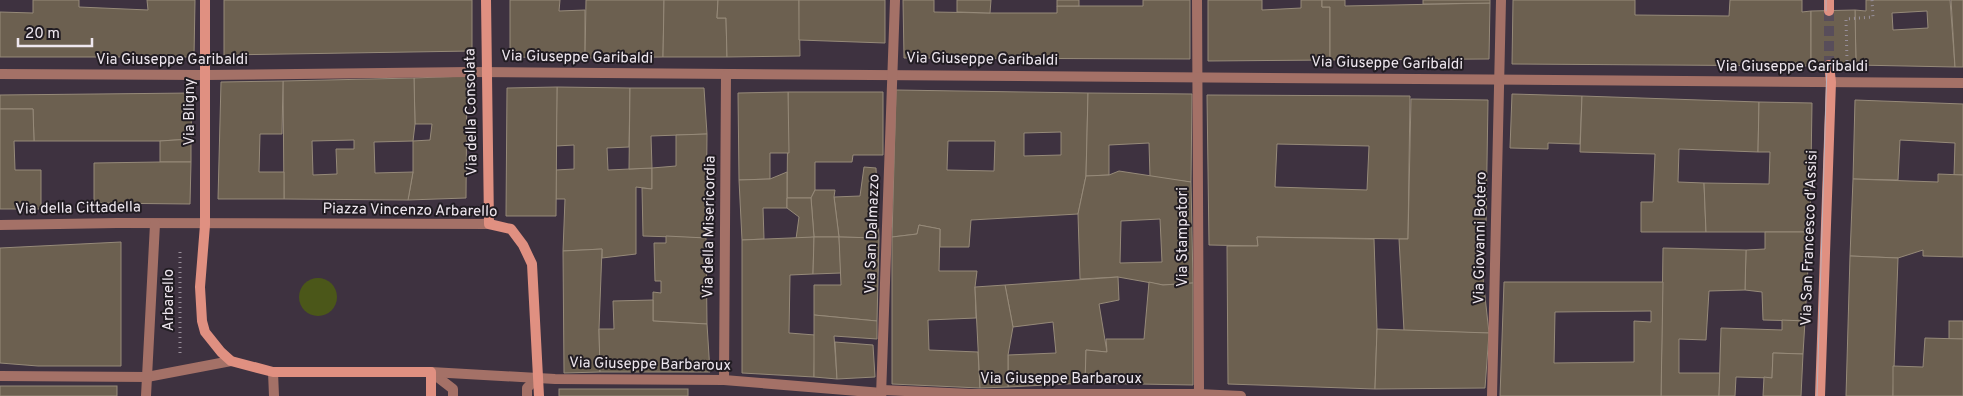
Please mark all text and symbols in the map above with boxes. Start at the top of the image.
scale bar [18,15,91,47]
text: 20 m [25,25,60,44]
street label: Via Giuseppe Garibaldi [501,47,653,69]
street label: Via della Consolata [461,48,483,176]
street label: Via Giuseppe Garibaldi [906,49,1058,71]
street label: Via Giuseppe Garibaldi [96,51,248,70]
street label: Via Giuseppe Garibaldi [1311,53,1463,75]
street label: Via Giuseppe Garibaldi [1716,58,1868,77]
street label: Via Bligny [181,78,200,146]
street label: Via San Francesco d'Assisi [1797,150,1823,326]
street label: Via della Misericordia [699,155,721,299]
street label: Via Giovanni Botero [1470,171,1492,305]
street label: Via San Dalmazzo [861,174,885,294]
street label: Via Stampatori [1174,187,1193,287]
street label: Via della Cittadella [15,198,141,220]
street label: Piazza Vincenzo Arbarello [322,200,498,222]
street label: Arbarello [160,269,179,331]
street label: Via Giuseppe Barbaroux [569,354,731,376]
street label: Via Giuseppe Barbaroux [980,370,1142,389]

